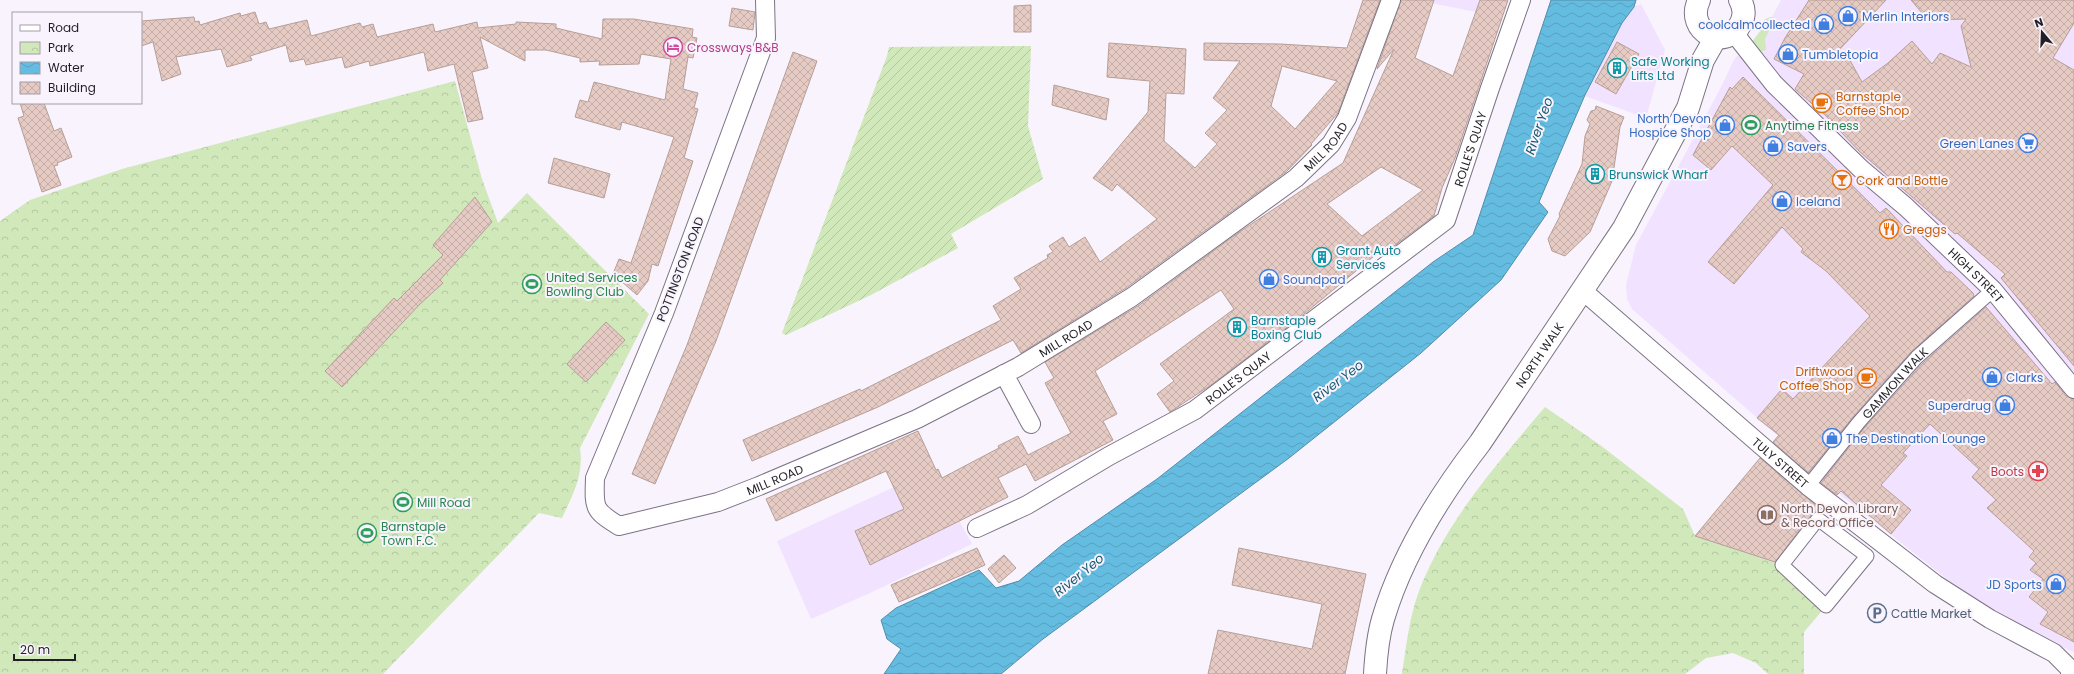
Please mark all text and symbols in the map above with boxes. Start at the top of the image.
shop icon: Merlin Interiors [1837,5,1859,27]
place label: Merlin Interiors [1862,8,1949,25]
legend [12,12,142,104]
north arrow [2022,12,2062,52]
shop icon: coolcalmcollected [1813,13,1835,35]
text: N [2032,14,2045,31]
place label: coolcalmcollected [1698,16,1810,33]
text: Road [48,19,79,36]
hotel icon: Crossways B&B [662,36,684,58]
text: Park [48,39,75,56]
place label: Crossways B&B [687,39,779,56]
shop icon: Tumbletopia [1777,43,1799,65]
place label: Tumbletopia [1802,46,1878,63]
place label: Safe Working Lifts Ltd [1631,53,1710,84]
building icon: Safe Working Lifts Ltd [1606,57,1628,79]
text: Water [48,59,85,76]
text: Building [48,79,96,96]
place label: Barnstaple Coffee Shop [1836,88,1909,119]
cafe icon: Barnstaple Coffee Shop [1811,92,1833,114]
water label: River Yeo [1520,95,1558,157]
street label: ROLLE'S QUAY [1449,109,1490,189]
place label: North Devon Hospice Shop [1629,110,1711,141]
shop icon: North Devon Hospice Shop [1714,114,1736,136]
sports icon: Anytime Fitness [1740,114,1762,136]
place label: Anytime Fitness [1765,117,1859,134]
street label: MILL ROAD [1300,118,1351,175]
supermarket icon: Green Lanes [2017,132,2039,154]
shop icon: Savers [1762,135,1784,157]
place label: Green Lanes [1940,135,2014,152]
place label: Savers [1787,138,1827,155]
building icon: Brunswick Wharf [1584,163,1606,185]
place label: Brunswick Wharf [1609,166,1708,183]
bar icon: Cork and Bottle [1831,169,1853,191]
place label: Cork and Bottle [1856,172,1948,189]
shop icon: Iceland [1771,190,1793,212]
place label: Iceland [1796,193,1841,210]
street label: POTTINGTON ROAD [652,214,708,324]
restaurant icon: Greggs [1878,218,1900,240]
place label: Greggs [1903,221,1947,238]
place label: Grant Auto Services [1336,242,1401,273]
street label: HIGH STREET [1945,243,2008,306]
building icon: Grant Auto Services [1311,246,1333,268]
shop icon: Soundpad [1258,268,1280,290]
place label: United Services Bowling Club [546,269,638,300]
place label: Soundpad [1283,271,1346,288]
sports icon: United Services Bowling Club [521,273,543,295]
place label: Barnstaple Boxing Club [1251,312,1322,343]
street label: MILL ROAD [1035,315,1096,361]
building icon: Barnstaple Boxing Club [1226,316,1248,338]
street label: NORTH WALK [1511,319,1567,391]
street label: GAMMON WALK [1858,343,1931,422]
street label: ROLLE'S QUAY [1202,347,1274,408]
water label: River Yeo [1309,356,1367,406]
place label: Driftwood Coffee Shop [1780,363,1853,394]
shop icon: Clarks [1981,366,2003,388]
cafe icon: Driftwood Coffee Shop [1856,367,1878,389]
place label: Clarks [2006,369,2043,386]
shop icon: Superdrug [1994,394,2016,416]
place label: Superdrug [1928,397,1991,414]
shop icon: The Destination Lounge [1821,427,1843,449]
place label: The Destination Lounge [1846,430,1986,447]
street label: TULY STREET [1749,433,1813,492]
street label: MILL ROAD [744,460,806,499]
pharmacy icon: Boots [2027,460,2049,482]
place label: Boots [1991,463,2024,480]
sports icon: Mill Road [392,491,414,513]
place label: Mill Road [417,494,471,511]
place label: North Devon Library & Record Office [1781,500,1898,531]
library icon: North Devon Library & Record Office [1756,504,1778,526]
place label: Barnstaple Town F.C. [381,518,446,549]
sports icon: Barnstaple Town F.C. [356,522,378,544]
water label: River Yeo [1050,549,1108,601]
shop icon: JD Sports [2045,573,2067,595]
place label: JD Sports [1986,576,2042,593]
parking icon: Cattle Market [1866,602,1888,624]
place label: Cattle Market [1891,605,1972,622]
scale bar [14,636,75,662]
text: 20 m [20,641,50,658]

